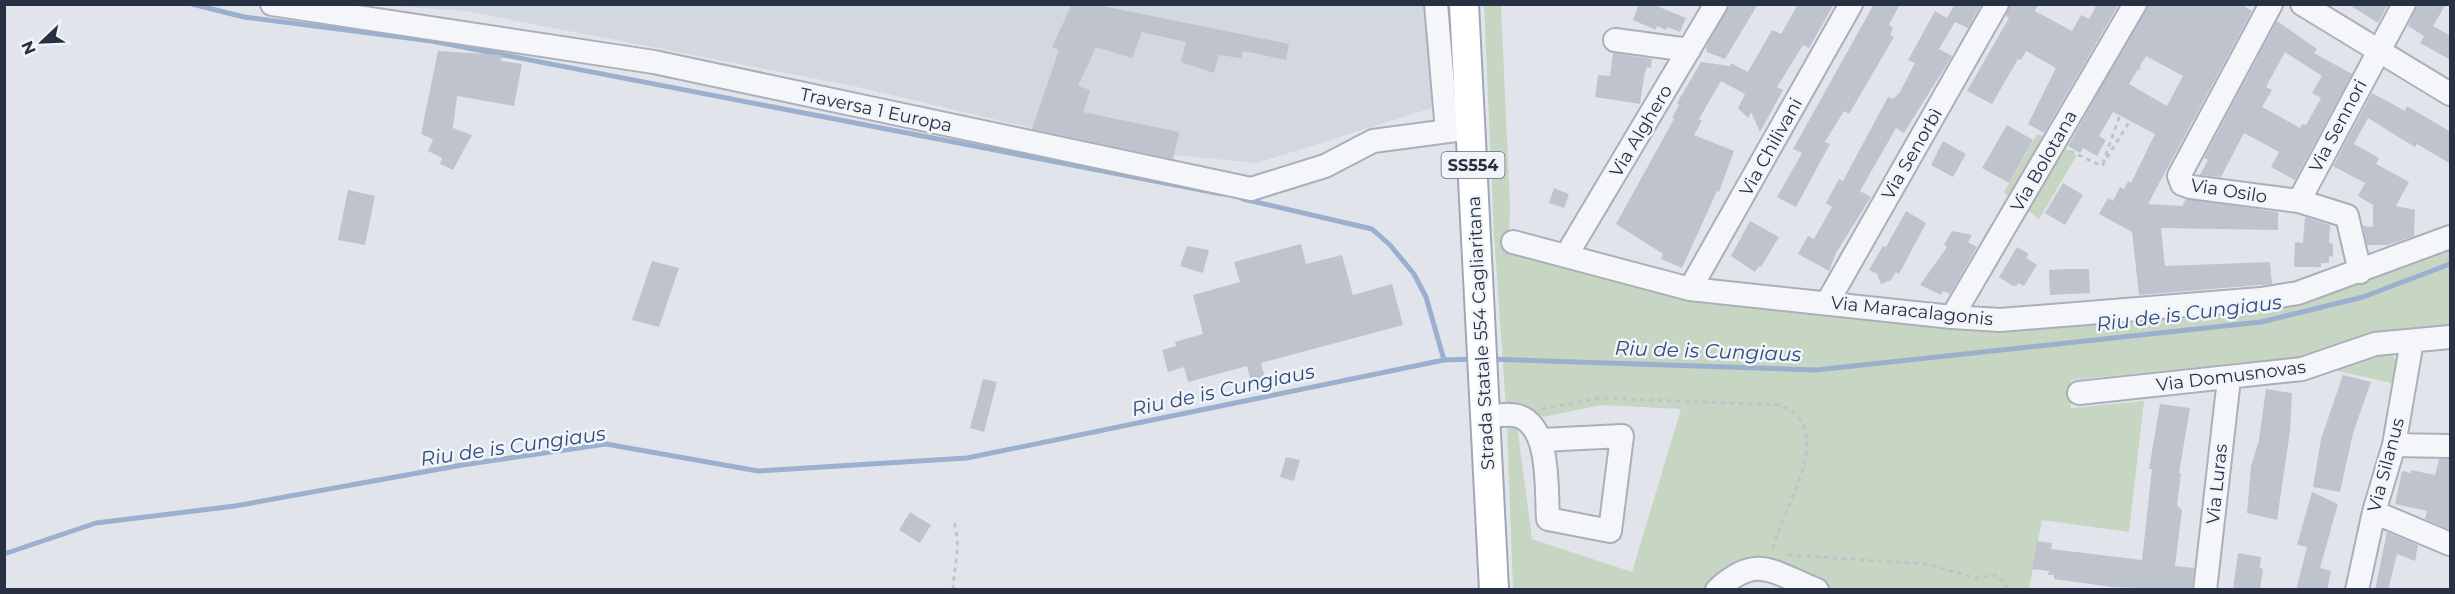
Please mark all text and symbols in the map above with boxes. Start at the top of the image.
north arrow [12,12,72,72]
text: N [17,38,40,57]
street label: Via Sennori [2304,76,2372,176]
street label: Via Alghero [1605,81,1677,181]
street label: Traversa 1 Europa [798,83,954,137]
street label: Via Chilivani [1735,94,1807,200]
street label: Via Senorbì [1877,104,1947,204]
street label: Via Bolotana [2006,106,2082,216]
road number: SS554 [1442,152,1504,178]
street label: Via Osilo [2189,174,2269,208]
street label: Strada Statale 554 Cagliaritana [1463,195,1499,471]
water label: Riu de is Cungiaus [2095,290,2283,336]
street label: Via Maracalagonis [1830,292,1994,330]
water label: Riu de is Cungiaus [1614,336,1802,366]
street label: Via Domusnovas [2155,356,2307,396]
water label: Riu de is Cungiaus [1129,359,1317,421]
street label: Via Silanus [2363,415,2409,515]
water label: Riu de is Cungiaus [419,421,607,471]
street label: Via Luras [2202,442,2232,525]

